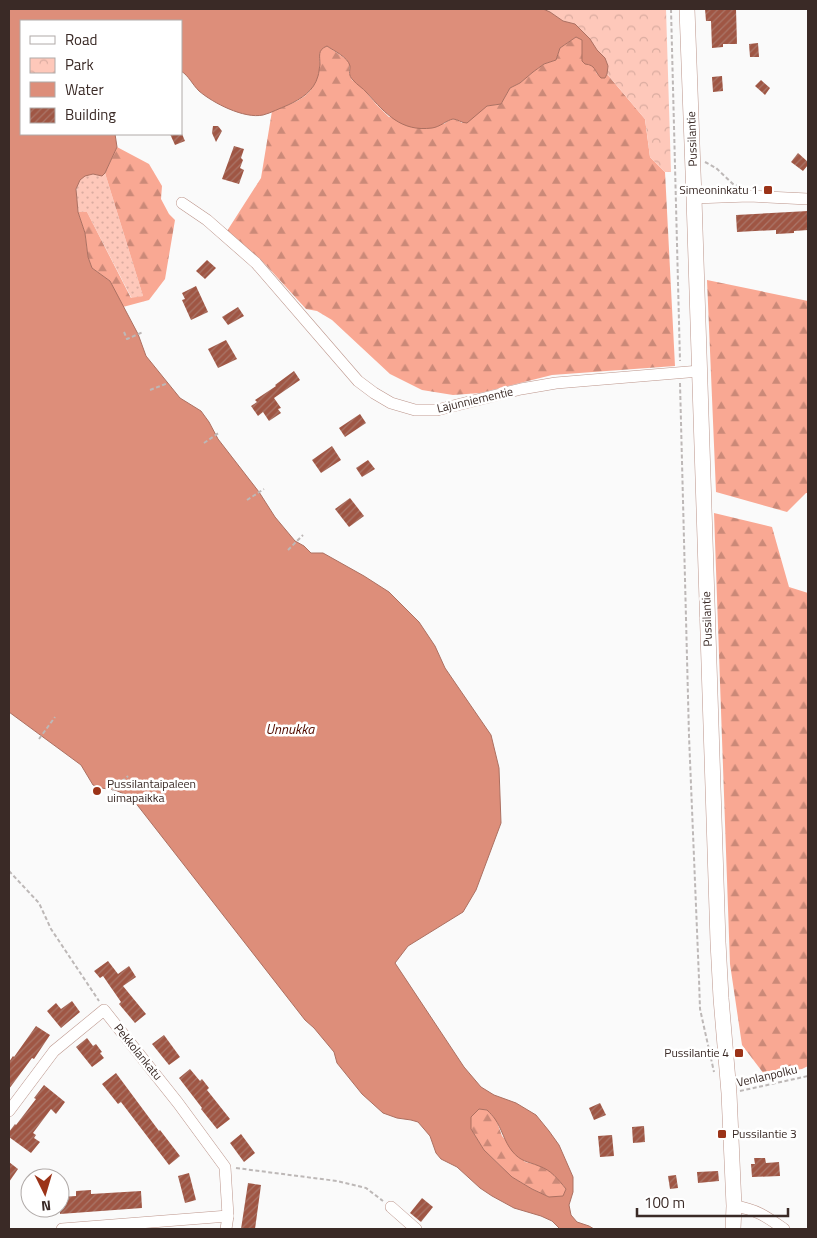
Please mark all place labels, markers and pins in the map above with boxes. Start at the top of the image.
place label: Simeoninkatu 1 [679,180,758,199]
marker: Simeoninkatu 1 [762,184,774,196]
place label: Pussilantaipaleen uimapaikka [107,774,196,807]
marker: Pussilantaipaleen uimapaikka [91,785,103,797]
place label: Pussilantie 4 [664,1043,729,1062]
marker: Pussilantie 4 [733,1047,745,1059]
place label: Pussilantie 3 [732,1124,797,1143]
marker: Pussilantie 3 [716,1128,728,1140]

